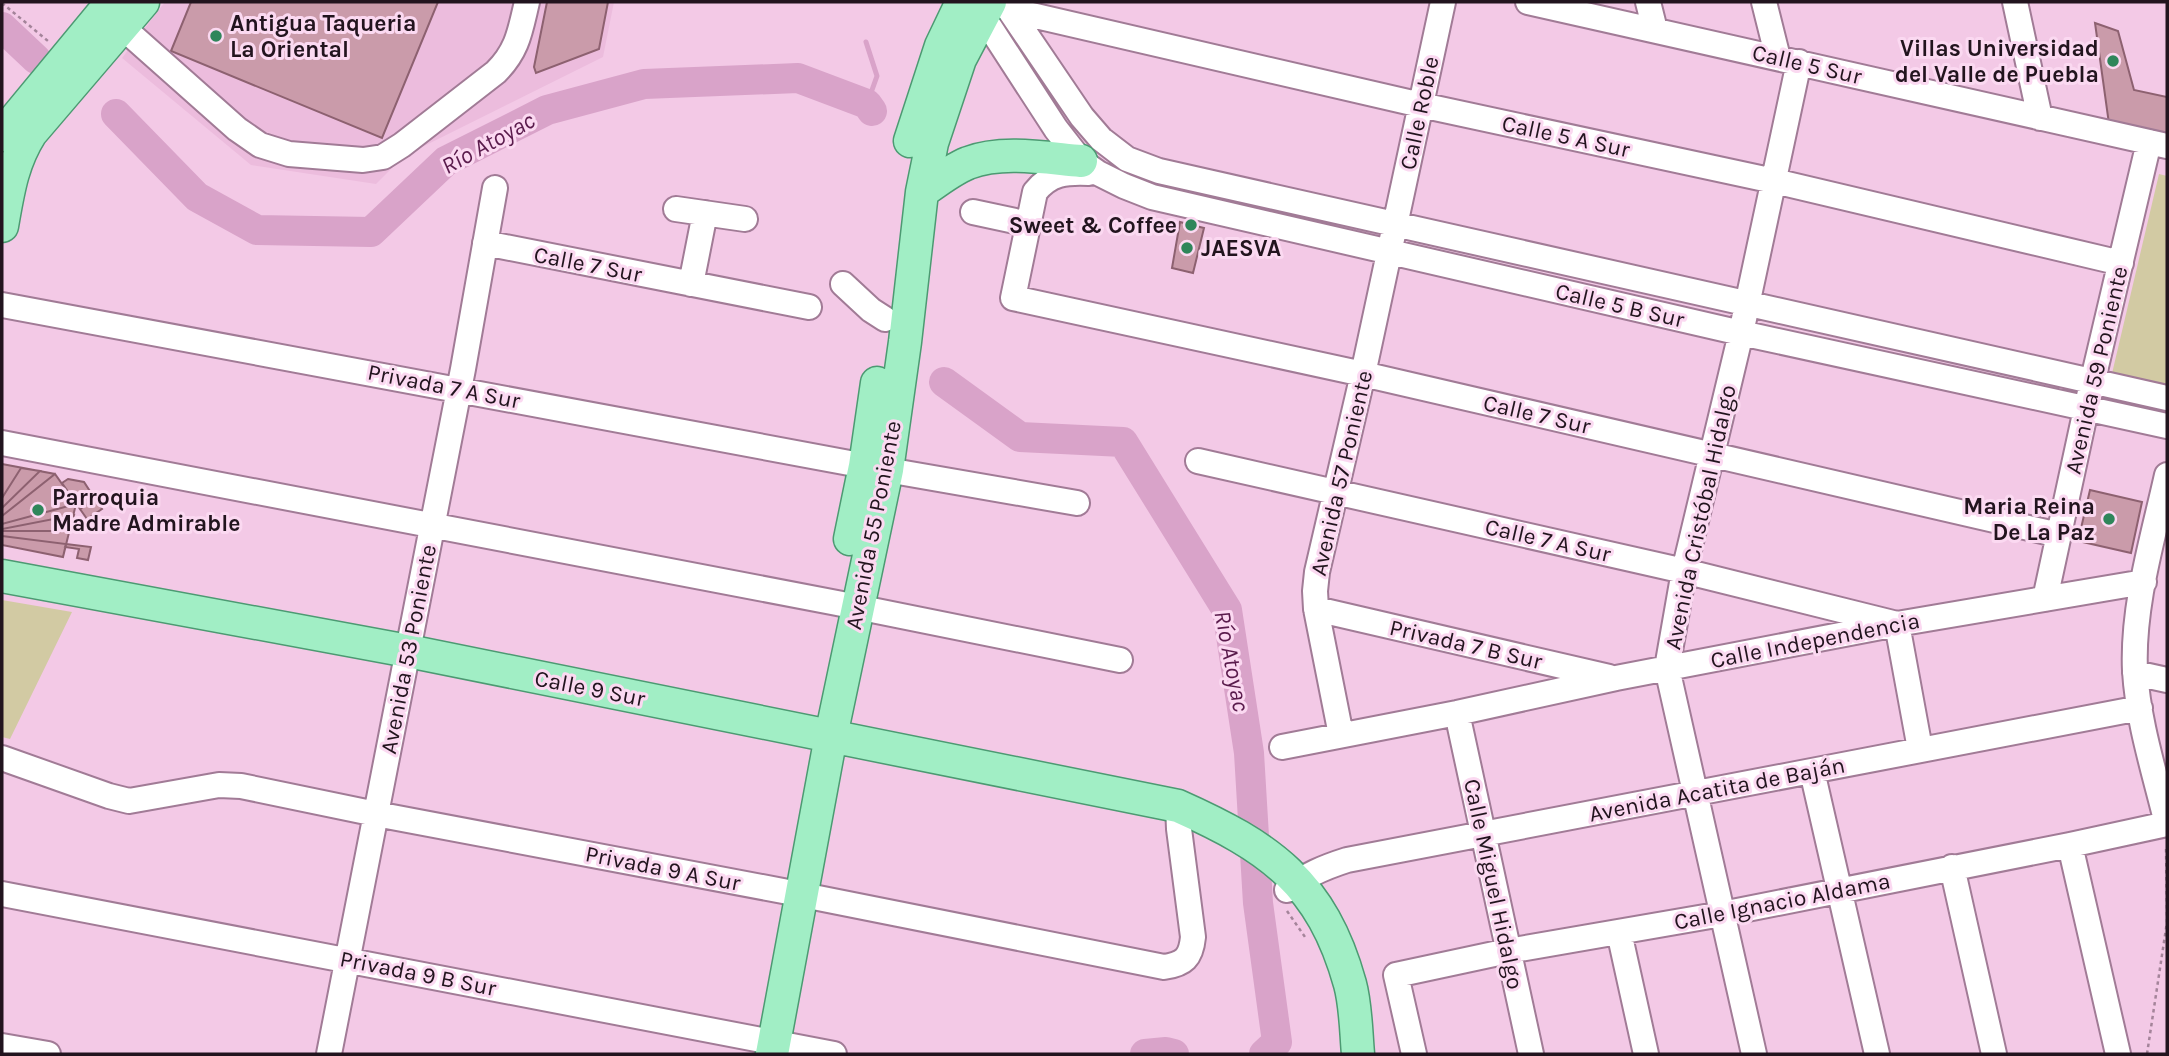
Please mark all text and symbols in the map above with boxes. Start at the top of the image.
place label: Antigua Taqueria La Oriental [230,10,417,63]
marker: Antigua Taqueria La Oriental [208,28,224,44]
place label: Villas Universidad del Valle de Puebla [1895,35,2099,88]
street label: Calle 5 Sur [1750,39,1865,90]
marker: Villas Universidad del Valle de Puebla [2105,53,2121,69]
street label: Calle Roble [1394,54,1445,172]
water label: Río Atoyac [436,106,540,180]
street label: Calle 5 A Sur [1499,110,1633,163]
place label: Sweet & Coffee [1009,212,1177,239]
marker: Sweet & Coffee [1183,217,1199,233]
place label: JAESVA [1201,235,1281,262]
marker: JAESVA [1179,240,1195,256]
street label: Calle 7 Sur [532,241,645,288]
street label: Avenida 59 Poniente [2059,264,2134,477]
street label: Calle 5 B Sur [1553,278,1688,334]
street label: Privada 7 A Sur [365,358,523,415]
street label: Avenida 57 Poniente [1305,368,1378,578]
street label: Avenida Cristóbal Hidalgo [1659,382,1742,652]
street label: Calle 7 Sur [1481,389,1594,440]
street label: Avenida 55 Poniente [840,418,907,632]
place label: Parroquia Madre Admirable [52,484,240,537]
place label: Maria Reina De La Paz [1963,493,2095,546]
marker: Parroquia Madre Admirable [30,502,46,518]
marker: Maria Reina De La Paz [2101,511,2117,527]
street label: Calle 7 A Sur [1482,513,1614,568]
street label: Avenida 53 Poniente [375,542,442,756]
street label: Calle Independencia [1708,607,1922,674]
water label: Río Atoyac [1208,608,1256,714]
street label: Privada 7 B Sur [1387,614,1546,675]
street label: Calle 9 Sur [532,665,648,713]
street label: Avenida Acatita de Baján [1587,751,1847,828]
street label: Calle Miguel Hidalgo [1458,776,1529,992]
street label: Privada 9 A Sur [583,840,743,897]
street label: Calle Ignacio Aldama [1672,867,1893,936]
street label: Privada 9 B Sur [337,945,499,1002]

